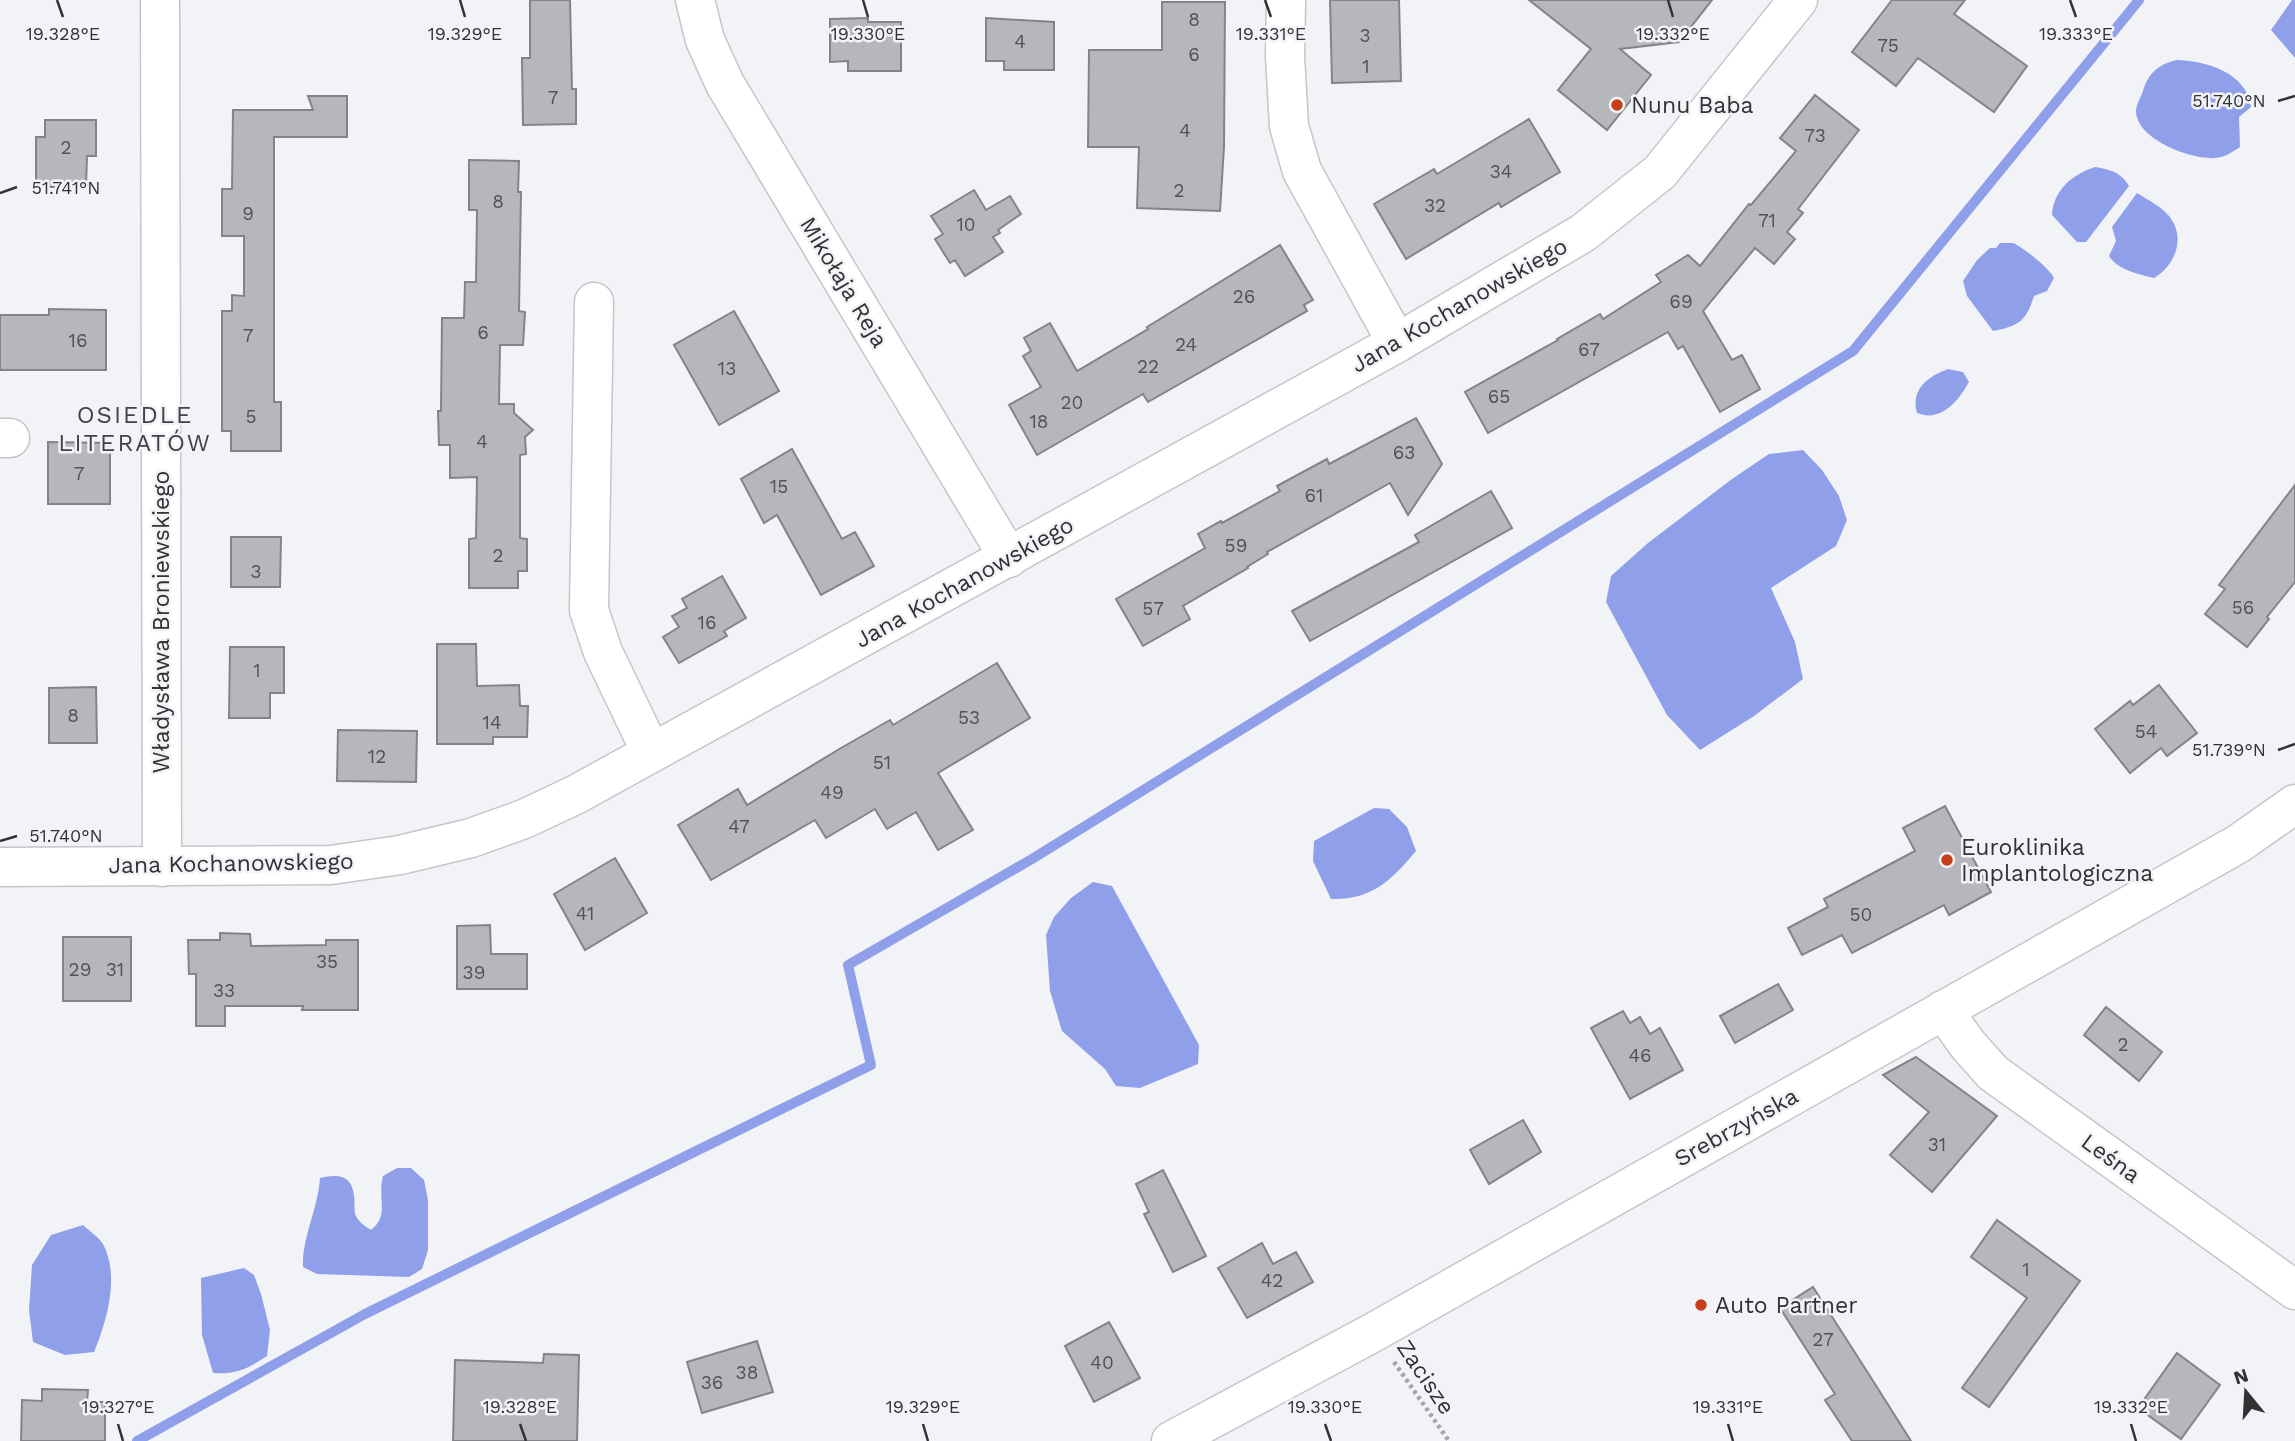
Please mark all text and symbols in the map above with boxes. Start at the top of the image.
house number: 8 [1188,8,1200,31]
text: 19.328°E [26,23,100,44]
text: 19.329°E [428,23,502,44]
text: 19.330°E [831,23,905,44]
text: 19.331°E [1236,23,1306,44]
text: 19.332°E [1636,23,1710,44]
text: 19.333°E [2039,23,2113,44]
house number: 3 [1359,24,1371,47]
house number: 4 [1014,30,1026,53]
house number: 75 [1877,34,1899,57]
house number: 6 [1188,43,1200,66]
house number: 1 [1362,55,1370,78]
house number: 7 [548,86,558,109]
text: 51.740°N [2192,90,2266,111]
place label: Nunu Baba [1631,92,1754,119]
marker: Nunu Baba [1609,97,1625,113]
house number: 4 [1179,119,1191,142]
house number: 73 [1804,124,1826,147]
house number: 2 [60,136,72,159]
house number: 34 [1490,160,1512,183]
text: 51.741°N [32,177,100,198]
house number: 2 [1173,179,1185,202]
house number: 8 [492,190,504,213]
house number: 32 [1424,194,1446,217]
house number: 9 [242,202,254,225]
house number: 71 [1758,209,1776,232]
street label: Mikołaja Reja [794,212,893,352]
house number: 10 [956,213,976,236]
street label: Jana Kochanowskiego [1346,232,1572,378]
house number: 26 [1233,285,1255,308]
house number: 69 [1669,290,1693,313]
house number: 6 [477,321,489,344]
house number: 7 [243,324,253,347]
house number: 16 [69,329,87,352]
house number: 24 [1175,333,1197,356]
house number: 67 [1578,338,1600,361]
house number: 22 [1137,355,1159,378]
house number: 13 [718,357,736,380]
house number: 65 [1488,385,1510,408]
house number: 20 [1061,391,1083,414]
district label: OSIEDLE LITERATÓW [58,401,212,457]
house number: 5 [245,405,257,428]
house number: 18 [1029,410,1049,433]
house number: 4 [476,430,488,453]
house number: 63 [1393,441,1415,464]
house number: 7 [74,462,84,485]
street label: Władysława Broniewskiego [148,471,175,773]
house number: 15 [770,475,788,498]
house number: 61 [1305,484,1323,507]
street label: Jana Kochanowskiego [850,511,1078,654]
house number: 59 [1225,534,1247,557]
house number: 2 [492,544,504,567]
house number: 3 [250,560,262,583]
house number: 56 [2232,596,2254,619]
house number: 57 [1142,597,1164,620]
house number: 16 [698,611,716,634]
house number: 1 [253,659,261,682]
house number: 8 [67,704,79,727]
house number: 53 [958,706,980,729]
house number: 14 [482,711,502,734]
house number: 54 [2135,720,2157,743]
text: 51.739°N [2192,739,2266,760]
house number: 12 [368,745,386,768]
house number: 51 [873,751,891,774]
house number: 49 [820,781,844,804]
house number: 47 [728,815,750,838]
text: 51.740°N [29,825,103,846]
place label: Euroklinika Implantologiczna [1961,834,2153,887]
street label: Jana Kochanowskiego [108,848,354,879]
marker: Euroklinika Implantologiczna [1939,852,1955,868]
house number: 41 [576,902,594,925]
house number: 50 [1850,903,1872,926]
house number: 35 [316,950,338,973]
house number: 29 [69,958,91,981]
house number: 31 [106,958,124,981]
house number: 39 [463,961,485,984]
house number: 33 [213,979,235,1002]
house number: 2 [2117,1033,2129,1056]
house number: 46 [1628,1044,1652,1067]
street label: Srebrzyńska [1670,1082,1803,1172]
street label: Leśna [2076,1128,2145,1189]
house number: 31 [1928,1133,1946,1156]
house number: 1 [2022,1258,2030,1281]
house number: 42 [1261,1269,1283,1292]
place label: Auto Partner [1715,1292,1858,1319]
marker: Auto Partner [1693,1297,1709,1313]
house number: 27 [1812,1328,1834,1351]
street label: Zacisze [1391,1335,1460,1420]
house number: 40 [1090,1351,1114,1374]
north arrow [2211,1357,2281,1427]
house number: 38 [736,1361,758,1384]
text: N [2231,1363,2251,1389]
house number: 36 [701,1371,723,1394]
text: 19.327°E [81,1396,155,1417]
text: 19.328°E [483,1396,557,1417]
text: 19.329°E [886,1396,960,1417]
text: 19.330°E [1288,1396,1362,1417]
text: 19.331°E [1693,1396,1763,1417]
text: 19.332°E [2094,1396,2168,1417]

